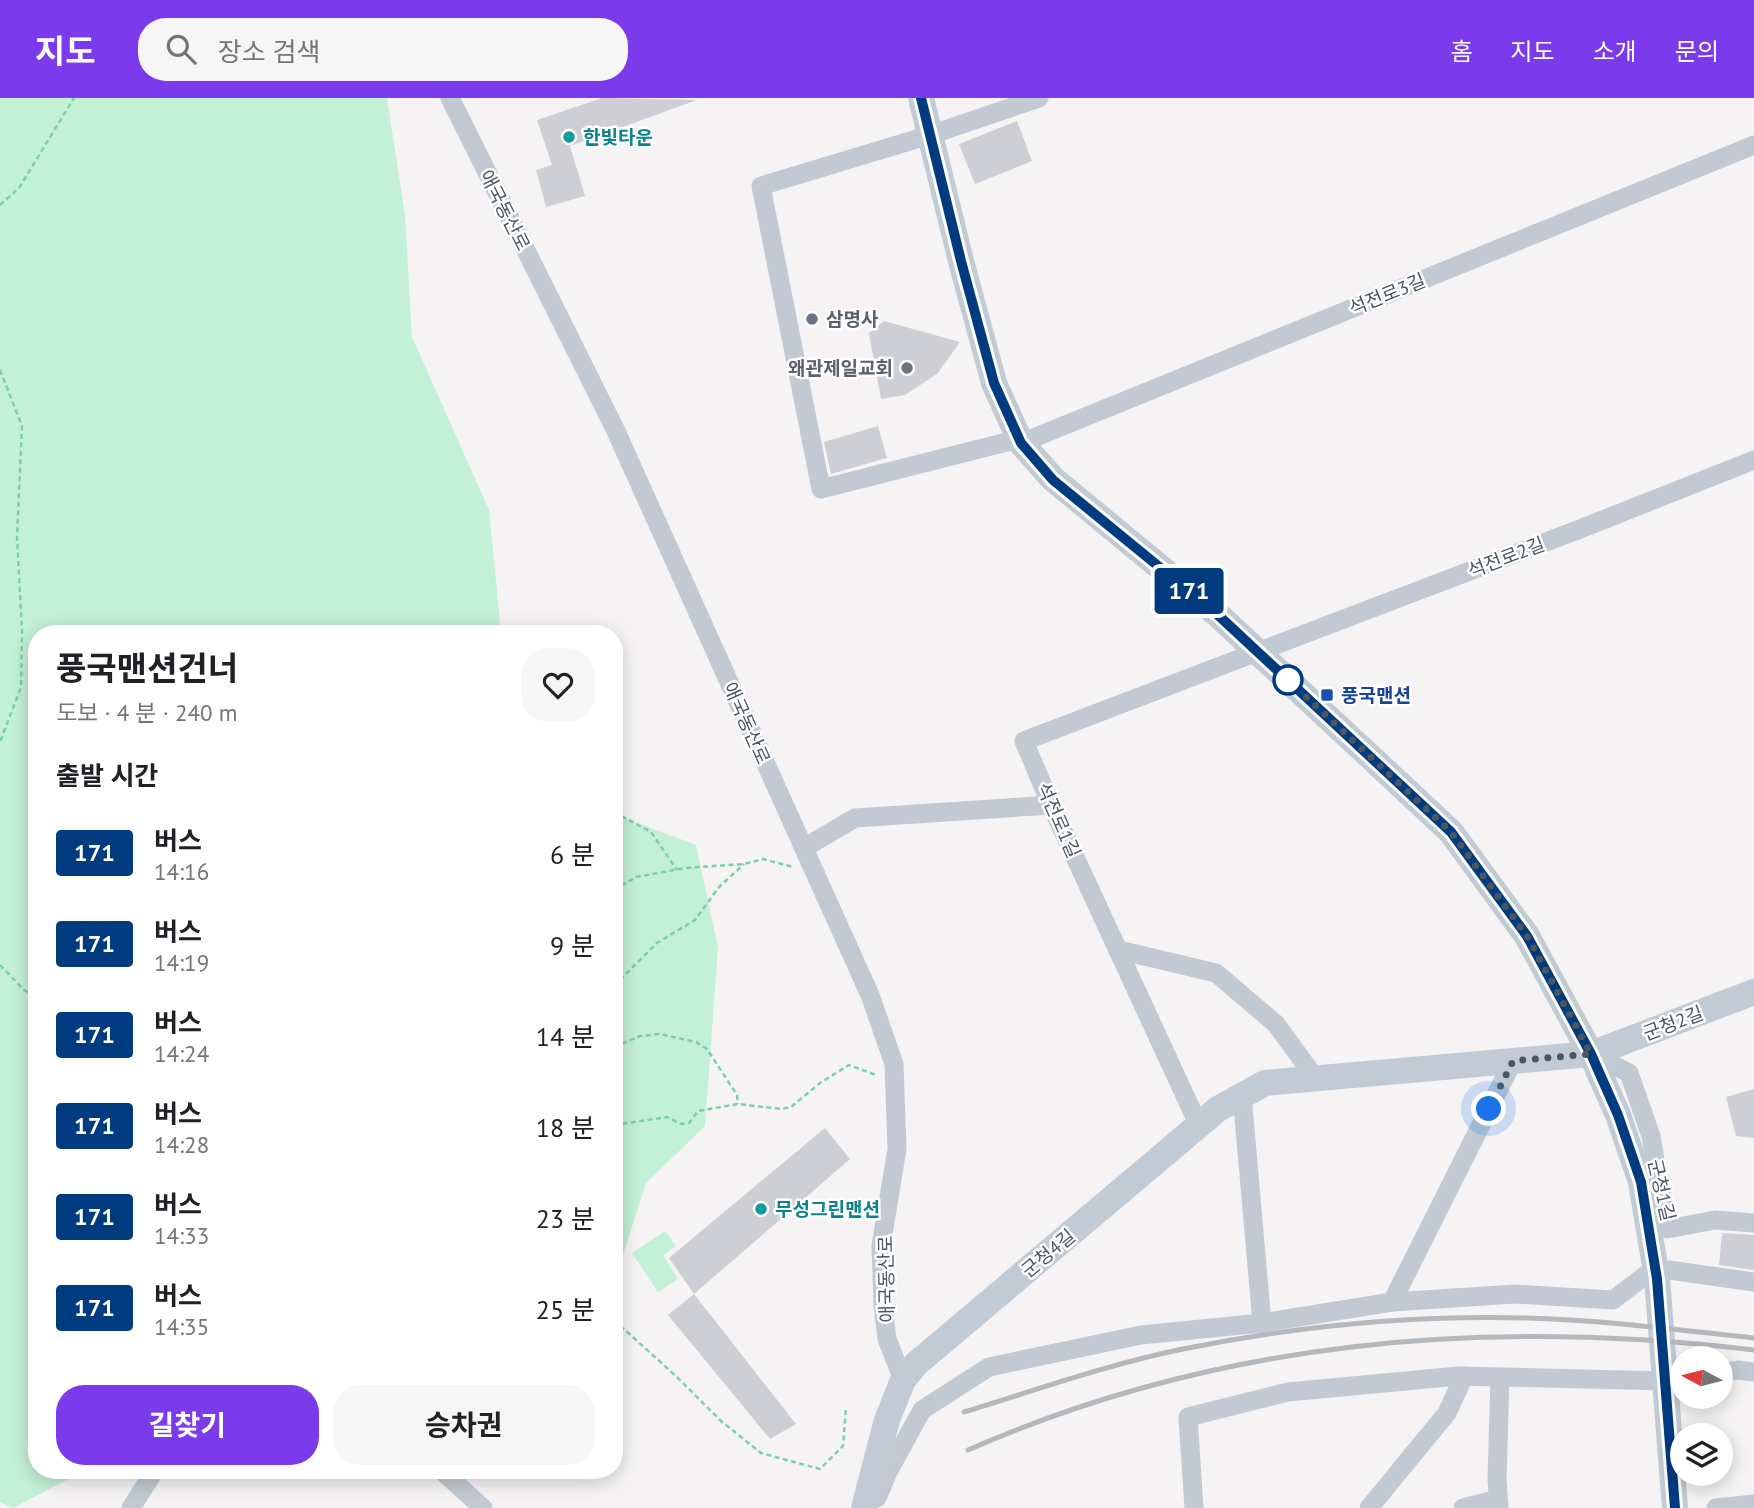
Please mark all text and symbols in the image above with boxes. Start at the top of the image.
search box [138,18,628,81]
text: 지도 [35,29,96,72]
icon: search [162,30,200,68]
text: 장소 검색 [218,35,320,68]
text: 홈 [1450,36,1472,67]
text: 지도 [1510,36,1555,67]
text: 소개 [1593,36,1637,67]
text: 문의 [1675,36,1719,67]
place label: 한빛타운 [583,125,653,149]
marker: 한빛타운 [561,129,577,145]
street label: 애국동산로 [474,166,536,254]
street label: 석전로3길 [1345,268,1429,320]
place label: 삼명사 [826,307,879,331]
marker: 삼명사 [804,311,820,327]
place label: 왜관제일교회 [788,356,893,380]
marker: 왜관제일교회 [899,360,915,376]
street label: 석전로2길 [1464,531,1548,583]
line badge: 171 [1149,568,1229,614]
text: 171 [1169,575,1209,606]
text: 풍국맨션건너 [56,646,238,689]
button: heart [521,648,595,722]
unlabelled marker [1273,665,1303,695]
street label: 애국동산로 [718,678,776,768]
place label: 풍국맨션 [1341,683,1411,707]
marker: 풍국맨션 [1319,687,1335,703]
text: 도보 · 4 분 · 240 m [56,698,237,727]
text: 출발 시간 [56,759,158,792]
street label: 석전로1길 [1032,778,1086,862]
text: 버스 [154,824,202,857]
text: 171 [74,837,115,868]
text: 6 분 [550,838,595,871]
text: 14:16 [154,857,209,886]
text: 버스 [154,915,202,948]
text: 171 [74,928,115,959]
text: 9 분 [550,929,595,962]
text: 14:19 [154,948,209,977]
street label: 군청2길 [1639,1001,1707,1045]
text: 버스 [154,1006,202,1039]
text: 171 [74,1019,115,1050]
text: 14 분 [536,1020,595,1053]
text: 14:24 [154,1039,209,1068]
your location [1471,1091,1506,1126]
text: 버스 [154,1097,202,1130]
text: 171 [74,1110,115,1141]
text: 18 분 [536,1111,595,1144]
text: 14:28 [154,1130,209,1159]
street label: 군청1길 [1643,1157,1681,1223]
text: 버스 [154,1188,202,1221]
place label: 무성그린맨션 [775,1197,880,1221]
text: 171 [74,1201,115,1232]
marker: 무성그린맨션 [753,1201,769,1217]
text: 23 분 [536,1202,595,1235]
text: 14:33 [154,1221,209,1250]
street label: 군청4길 [1016,1224,1080,1282]
street label: 애국동산로 [873,1235,899,1323]
text: 버스 [154,1279,202,1312]
text: 171 [74,1292,115,1323]
text: 25 분 [536,1293,595,1326]
text: 14:35 [154,1312,209,1341]
north arrow [1670,1346,1732,1409]
map controls [1670,1346,1733,1486]
button: 길찾기 [56,1385,319,1465]
button: 승차권 [333,1385,595,1465]
button: layers [1670,1423,1733,1486]

